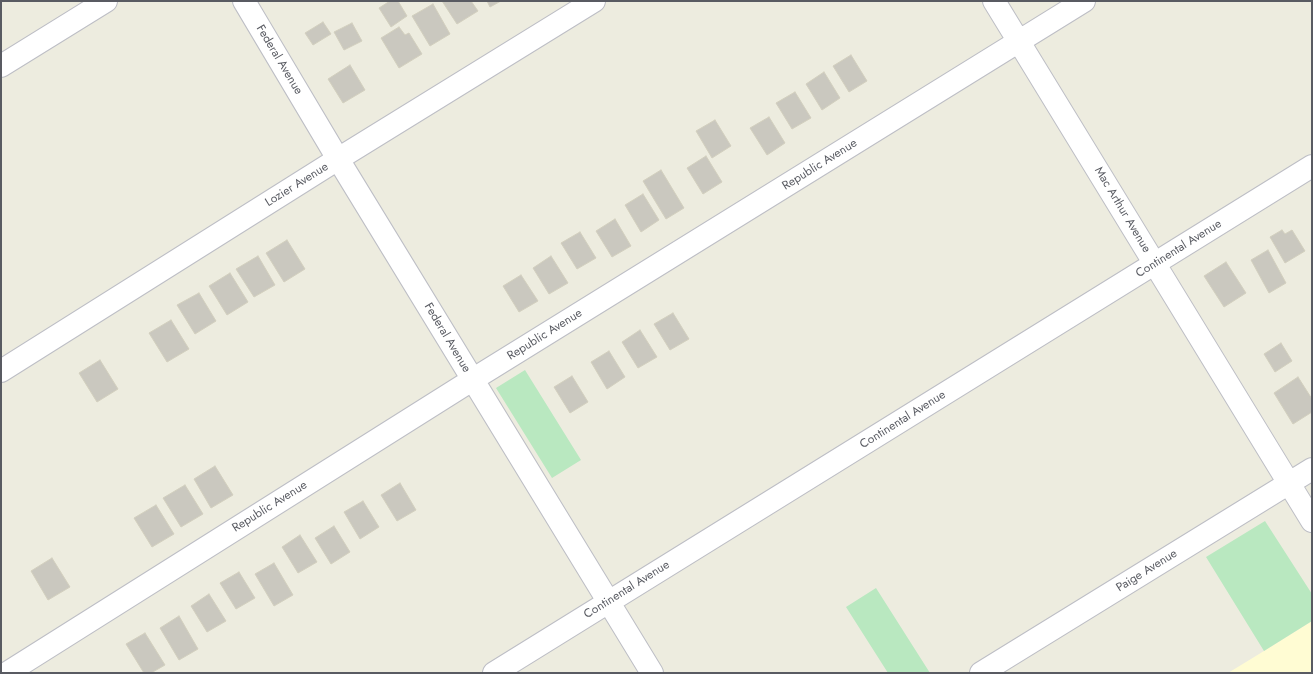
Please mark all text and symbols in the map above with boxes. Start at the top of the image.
street label: Federal Avenue [253,23,305,97]
street label: Republic Avenue [780,136,860,194]
street label: Lozier Avenue [263,160,331,210]
street label: Mac Arthur Avenue [1091,165,1153,255]
street label: Continental Avenue [1134,217,1224,281]
street label: Federal Avenue [421,301,473,375]
street label: Republic Avenue [505,306,585,364]
street label: Continental Avenue [858,388,948,452]
street label: Republic Avenue [230,478,310,536]
street label: Paige Avenue [1114,547,1180,595]
street label: Continental Avenue [582,558,672,622]

